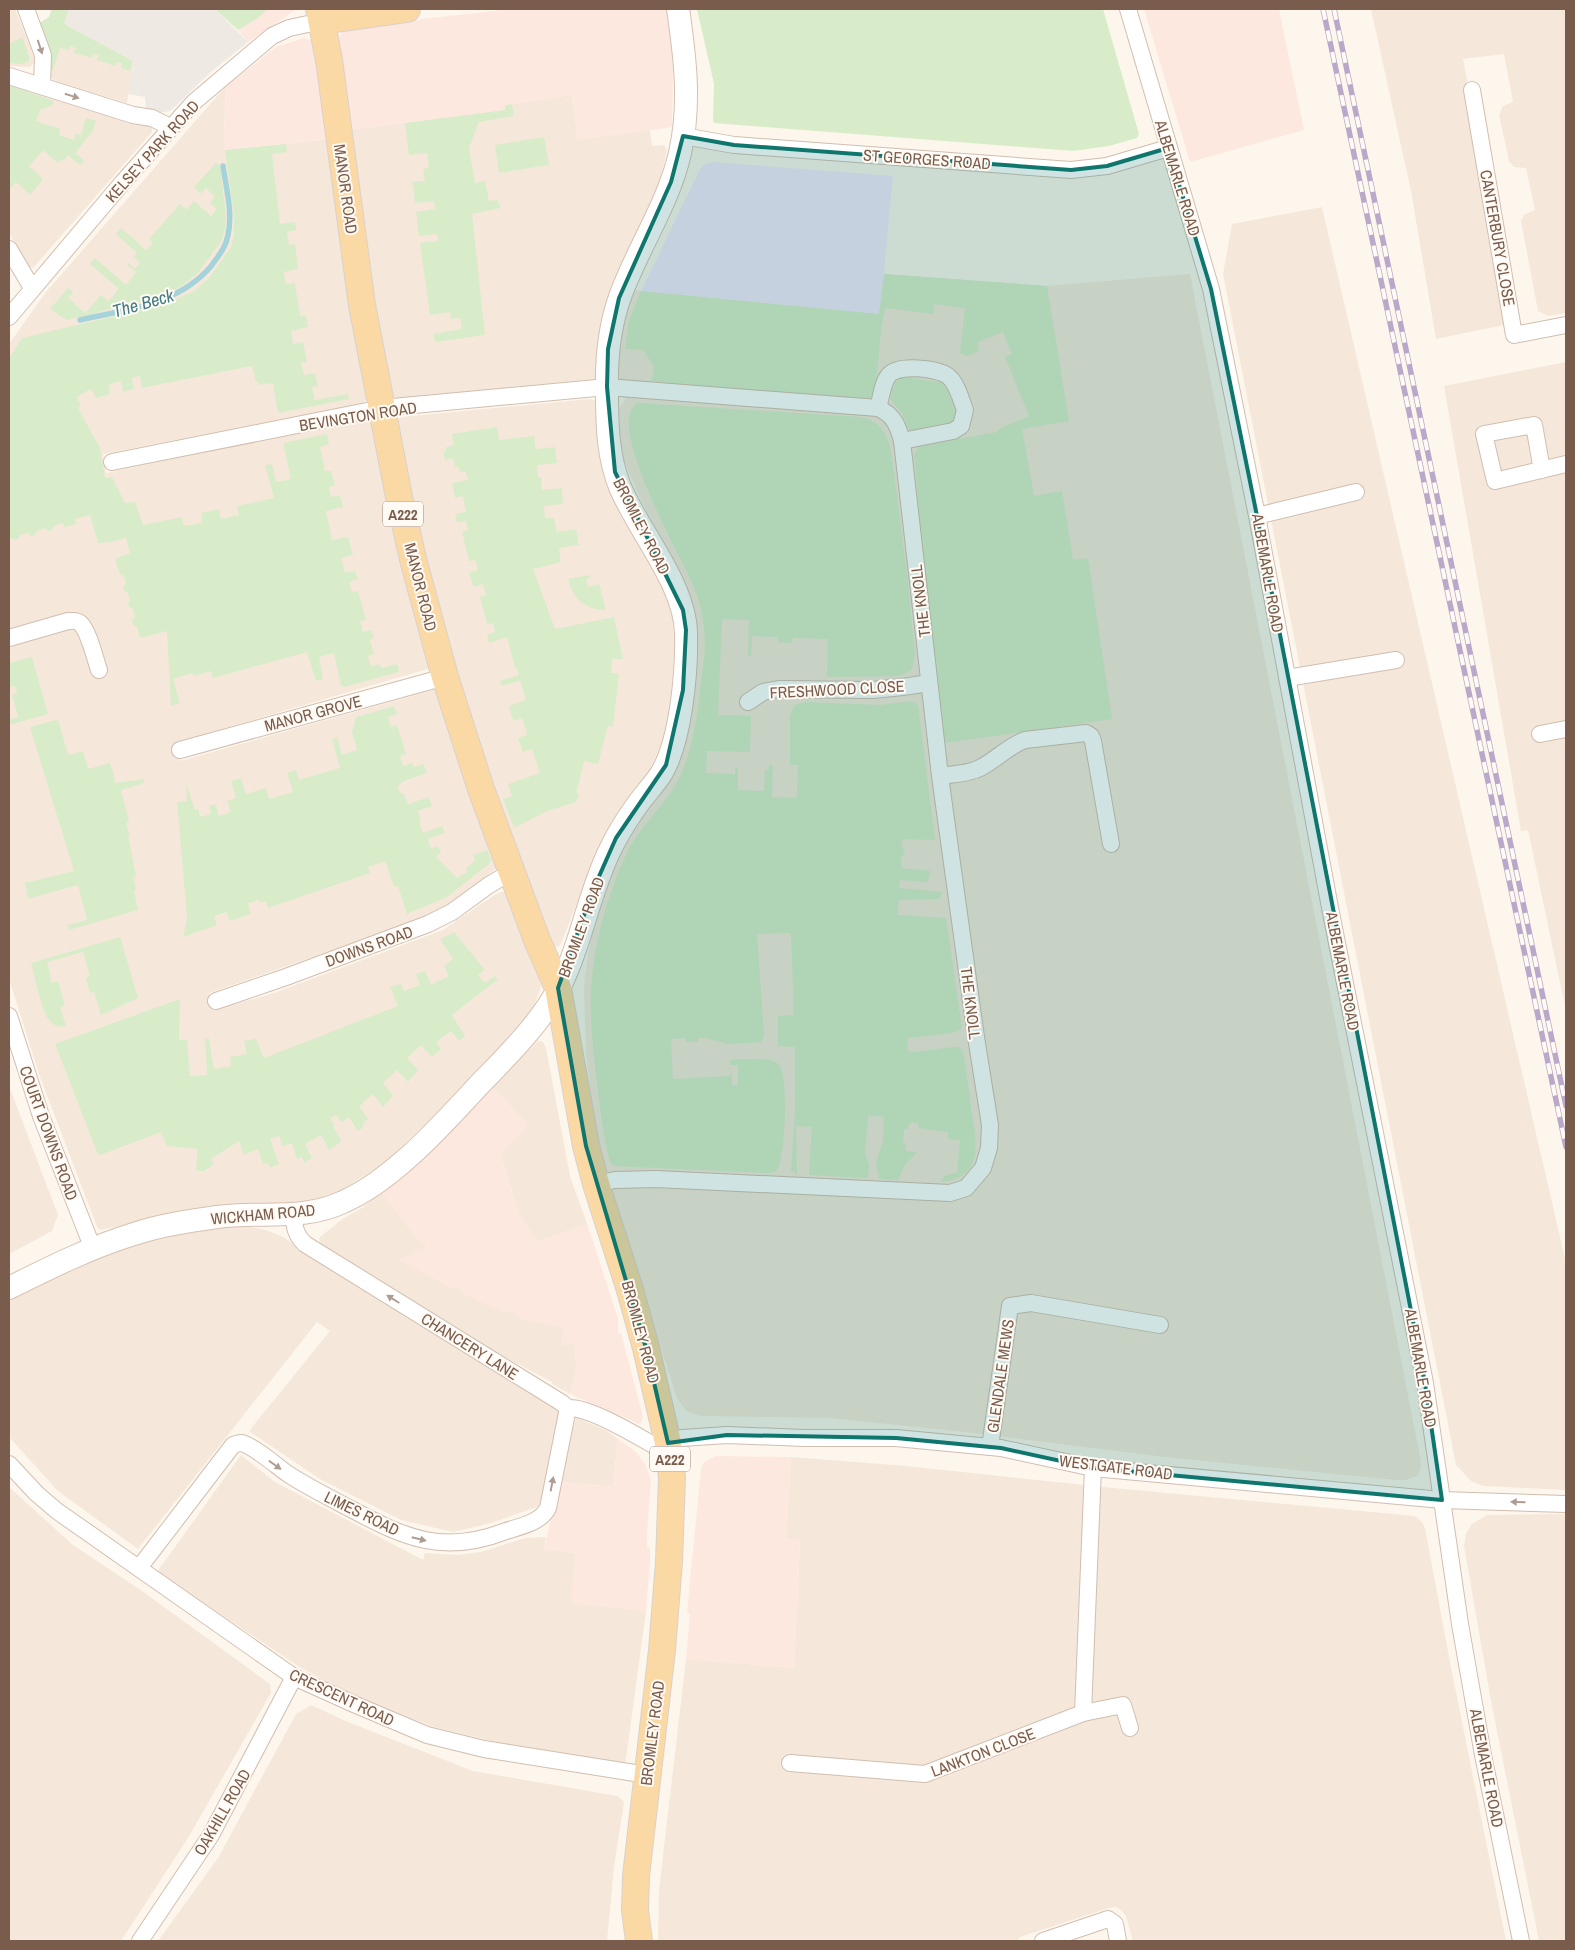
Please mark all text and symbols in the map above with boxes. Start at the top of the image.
one-way arrow [37,39,44,54]
one-way arrow [65,92,80,100]
street label: KELSEY PARK ROAD [100,95,204,207]
street label: ALBEMARLE ROAD [1150,116,1206,239]
street label: MANOR ROAD [329,143,363,235]
street label: ST GEORGES ROAD [862,144,992,174]
street label: CANTERBURY CLOSE [1475,168,1521,308]
water label: The Beck [110,282,177,324]
street label: BEVINGTON ROAD [298,396,418,436]
street label: BROMLEY ROAD [608,474,676,578]
road number: A222 [383,502,423,526]
street label: ALBEMARLE ROAD [1247,511,1289,634]
street label: MANOR ROAD [399,540,443,634]
street label: THE KNOLL [905,563,935,639]
street label: FRESHWOOD CLOSE [769,674,905,704]
street label: MANOR GROVE [262,689,364,737]
street label: BROMLEY ROAD [553,874,609,980]
street label: ALBEMARLE ROAD [1321,909,1365,1032]
street label: DOWNS ROAD [322,920,416,972]
street label: THE KNOLL [956,965,986,1041]
street label: COURT DOWNS ROAD [14,1063,84,1203]
street label: WICKHAM ROAD [210,1198,316,1230]
street label: BROMLEY ROAD [617,1278,665,1386]
one-way arrow [387,1294,400,1303]
street label: ALBEMARLE ROAD [1400,1306,1442,1429]
street label: CHANCERY LANE [417,1307,523,1385]
street label: GLENDALE MEWS [981,1318,1019,1434]
road number: A222 [650,1446,690,1472]
street label: WESTGATE ROAD [1058,1449,1174,1485]
one-way arrow [269,1460,282,1470]
one-way arrow [549,1476,557,1492]
street label: LIMES ROAD [321,1485,403,1541]
one-way arrow [1509,1498,1525,1506]
one-way arrow [412,1535,427,1543]
street label: CRESCENT ROAD [286,1663,398,1731]
street label: BROMLEY ROAD [635,1679,669,1787]
street label: ALBEMARLE ROAD [1465,1706,1509,1829]
street label: LANKTON CLOSE [928,1722,1038,1782]
street label: OAKHILL ROAD [188,1765,256,1859]

